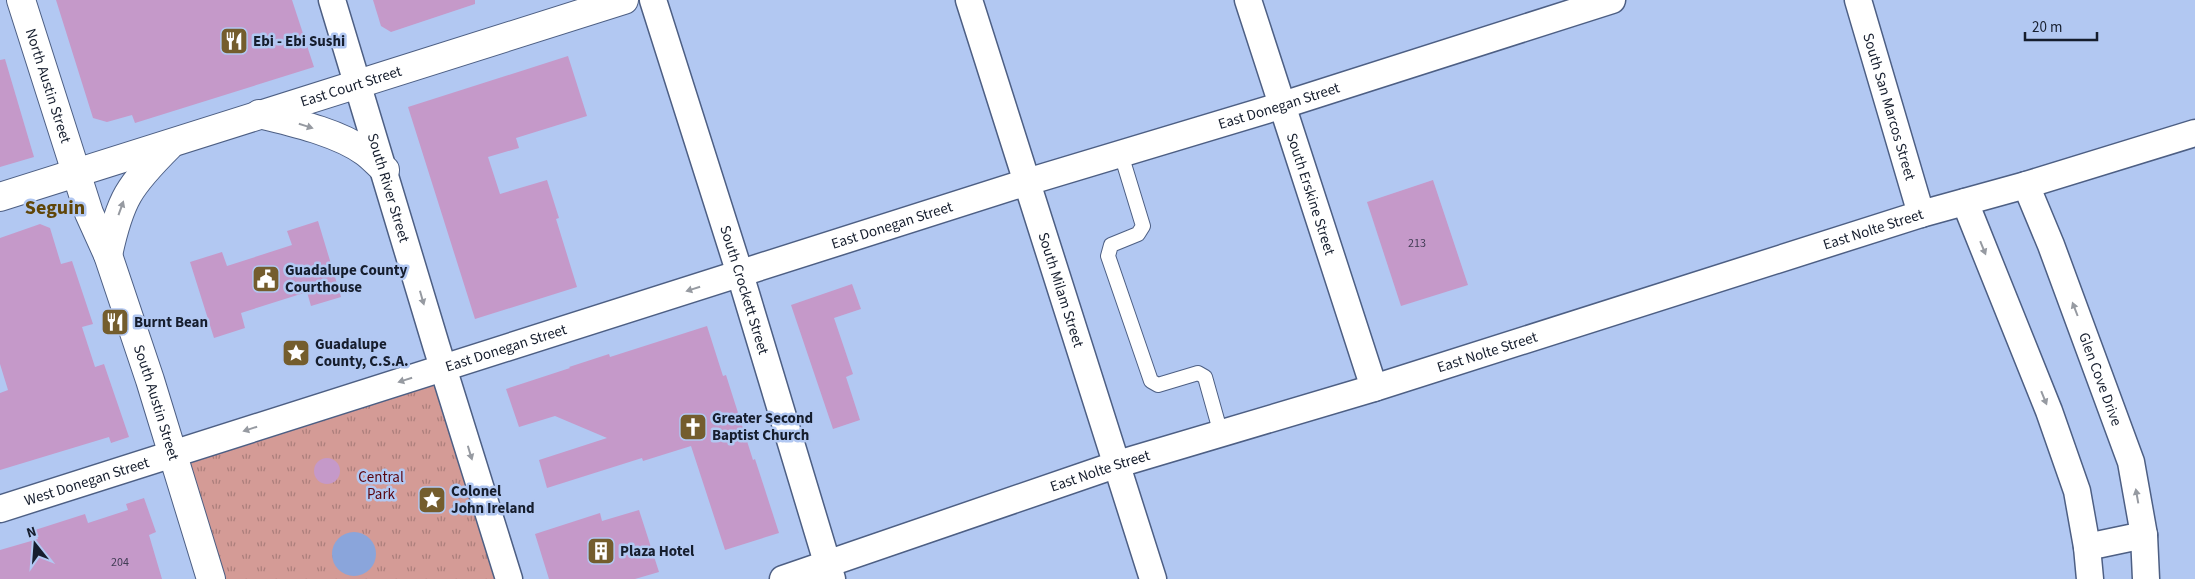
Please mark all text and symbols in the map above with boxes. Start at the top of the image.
scale bar [2025,10,2098,42]
text: 20 m [2032,17,2062,38]
street label: North Austin Street [20,26,77,146]
restaurant icon: Ebi - Ebi Sushi [219,26,249,56]
street label: South San Marcos Street [1858,30,1921,183]
place label: Ebi - Ebi Sushi [253,31,345,52]
street label: East Court Street [298,60,404,112]
street label: East Donegan Street [1216,77,1342,134]
one-way arrow [299,123,314,131]
street label: South River Street [362,130,415,245]
street label: South Erskine Street [1281,130,1341,258]
district label: Seguin [25,194,85,222]
street label: East Donegan Street [829,196,955,254]
one-way arrow [117,200,125,215]
street label: East Nolte Street [1820,203,1926,255]
street label: South Crockett Street [715,223,774,357]
street label: South Milam Street [1033,230,1089,350]
house number: 213 [1408,235,1426,252]
one-way arrow [1980,240,1988,255]
place label: Guadalupe County Courthouse [285,260,408,298]
public building icon: Guadalupe County Courthouse [251,264,281,294]
one-way arrow [686,285,701,293]
one-way arrow [419,290,427,305]
one-way arrow [2071,301,2079,316]
restaurant icon: Burnt Bean [100,307,130,337]
place label: Burnt Bean [134,312,208,333]
street label: East Donegan Street [443,319,569,377]
street label: East Nolte Street [1434,326,1540,378]
street label: Glen Cove Drive [2074,329,2127,429]
place label: Guadalupe County, C.S.A. [315,334,408,372]
place icon: Guadalupe County, C.S.A. [281,338,311,368]
street label: South Austin Street [128,342,185,463]
one-way arrow [397,376,412,384]
one-way arrow [2041,391,2048,406]
place label: Greater Second Baptist Church [712,408,813,446]
church icon: Greater Second Baptist Church [678,412,708,442]
one-way arrow [242,426,257,434]
street label: East Nolte Street [1047,445,1153,497]
one-way arrow [466,446,474,461]
street label: West Donegan Street [22,452,152,511]
park label: Central Park [358,467,404,505]
place label: Colonel John Ireland [451,481,535,519]
place icon: Colonel John Ireland [417,485,447,515]
one-way arrow [2133,488,2141,504]
north arrow [10,519,60,569]
text: N [24,522,39,543]
building icon: Plaza Hotel [586,536,616,566]
place label: Plaza Hotel [620,541,695,562]
house number: 204 [111,554,129,571]

